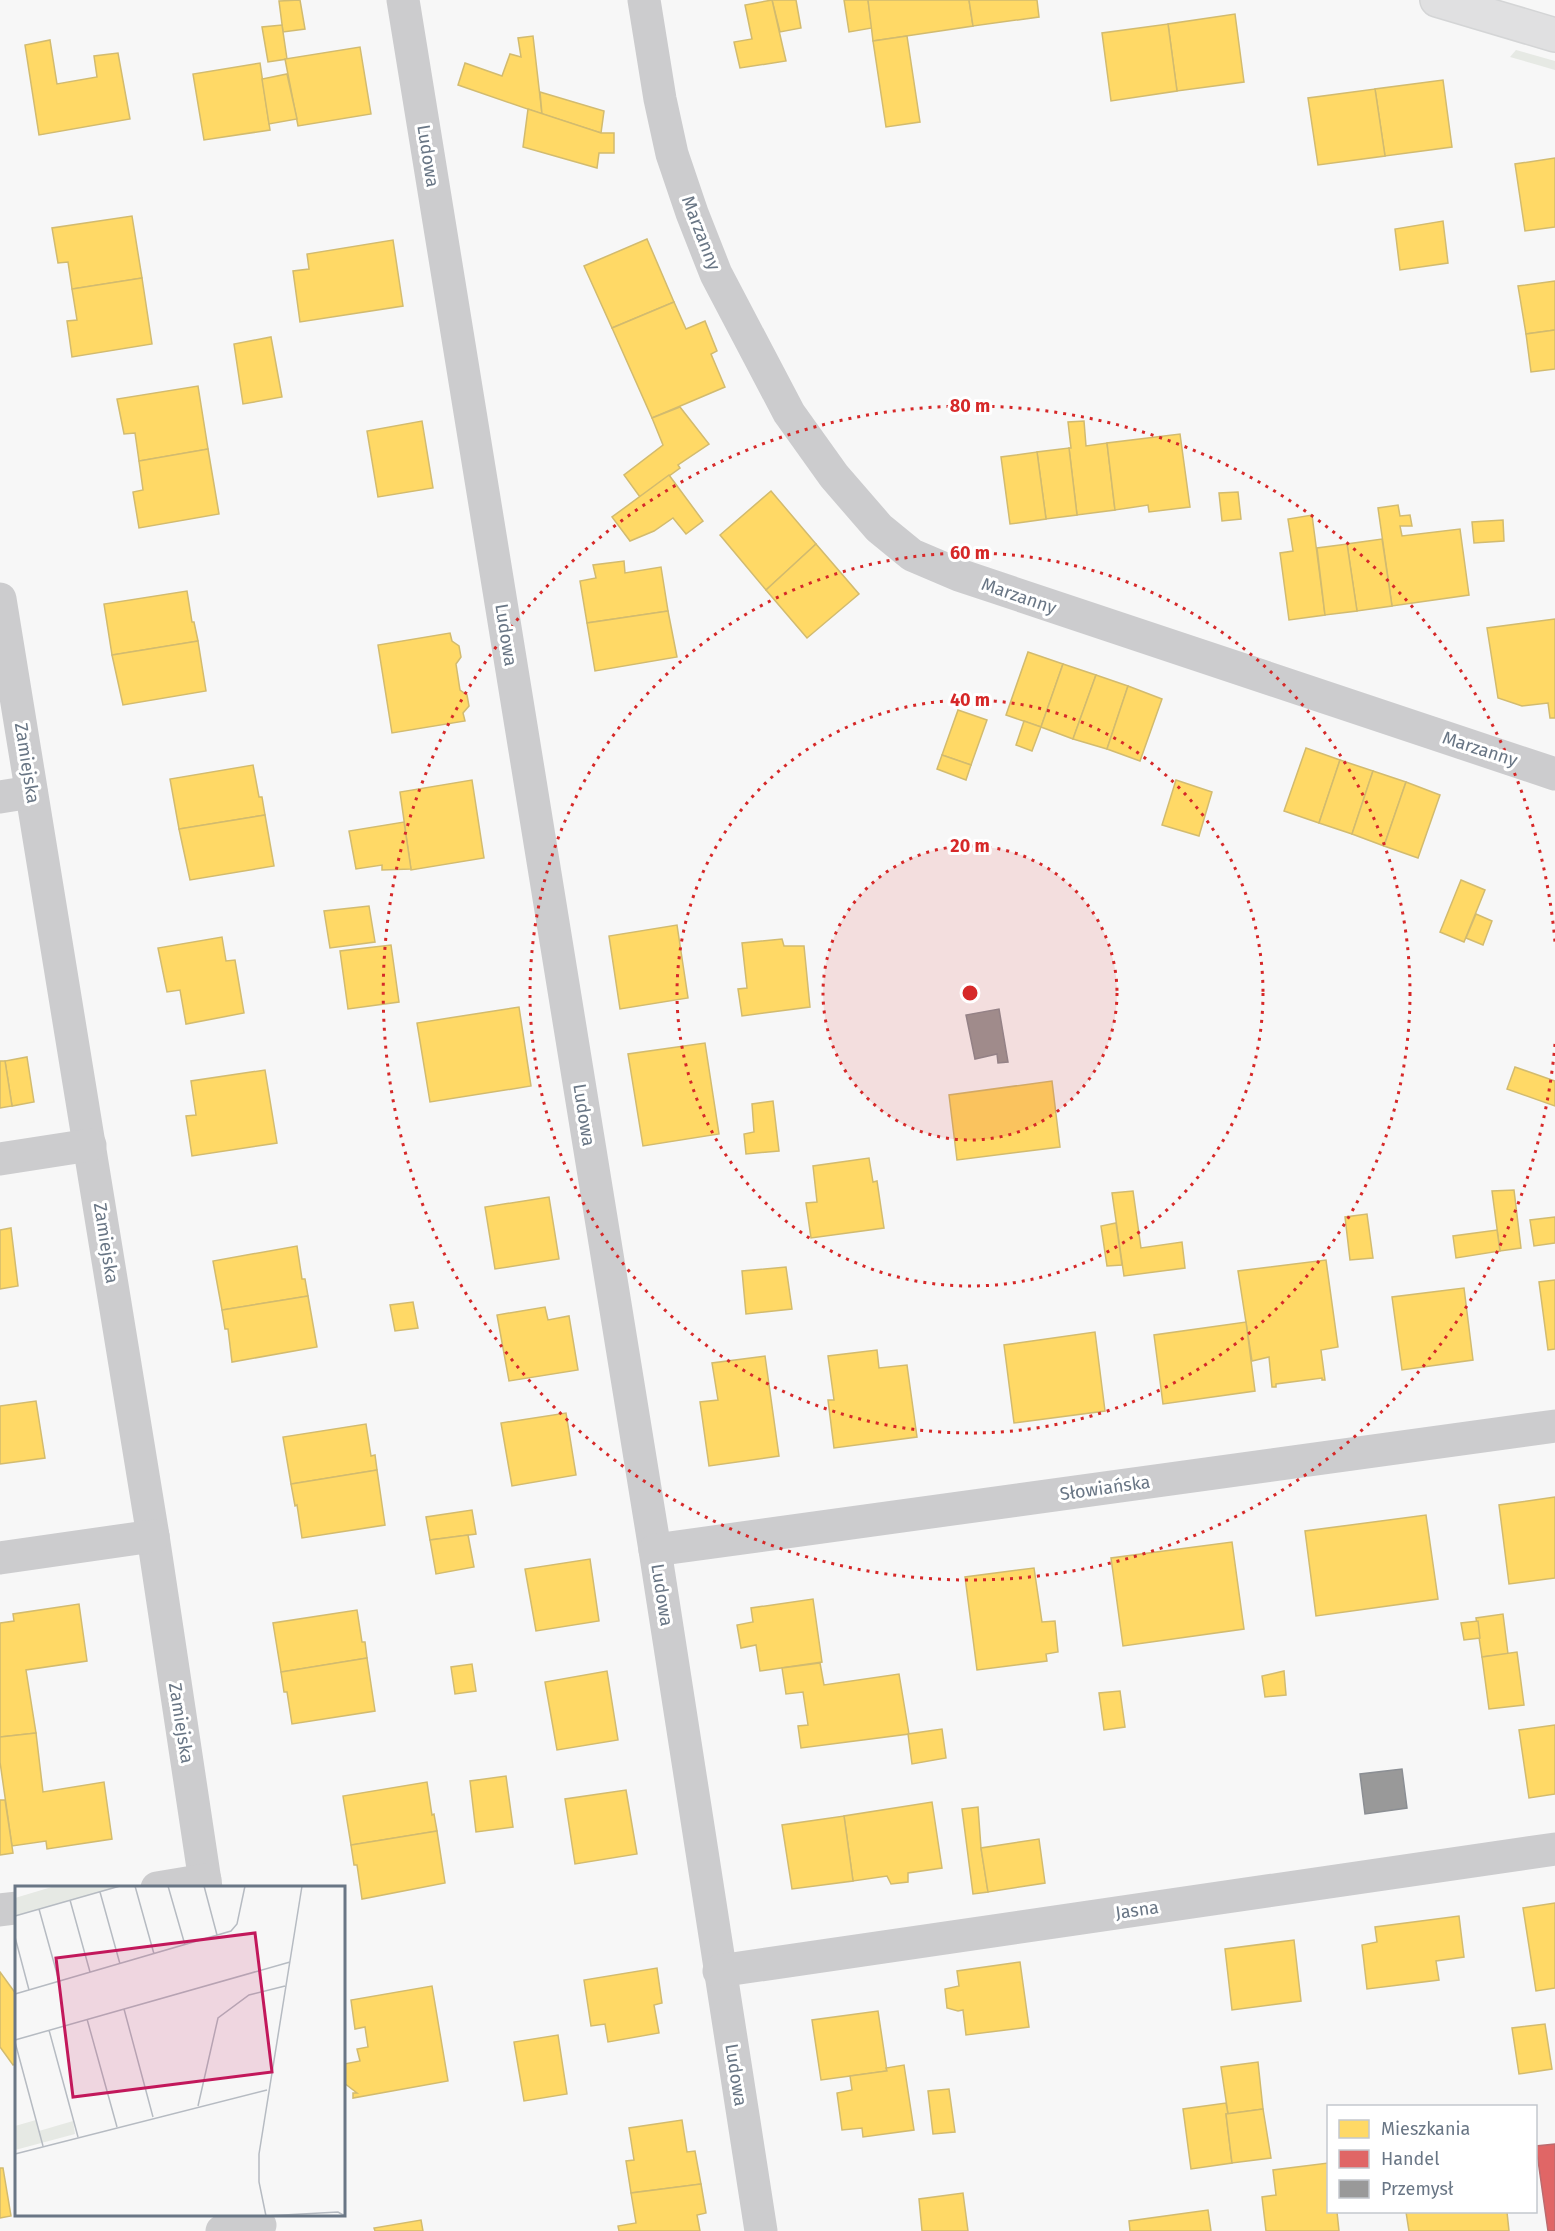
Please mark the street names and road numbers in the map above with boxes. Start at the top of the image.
street label: Ludowa [412,123,444,189]
street label: Marzanny [677,193,725,273]
street label: Marzanny [979,573,1059,619]
street label: Ludowa [490,602,522,668]
street label: Zamiejska [10,721,44,805]
street label: Marzanny [1440,727,1521,772]
street label: Ludowa [568,1082,600,1148]
street label: Zamiejska [89,1201,123,1285]
street label: Słowiańska [1058,1471,1152,1505]
street label: Ludowa [646,1562,678,1628]
street label: Zamiejska [164,1681,198,1765]
street label: Jasna [1114,1896,1160,1924]
street label: Ludowa [720,2042,752,2108]

